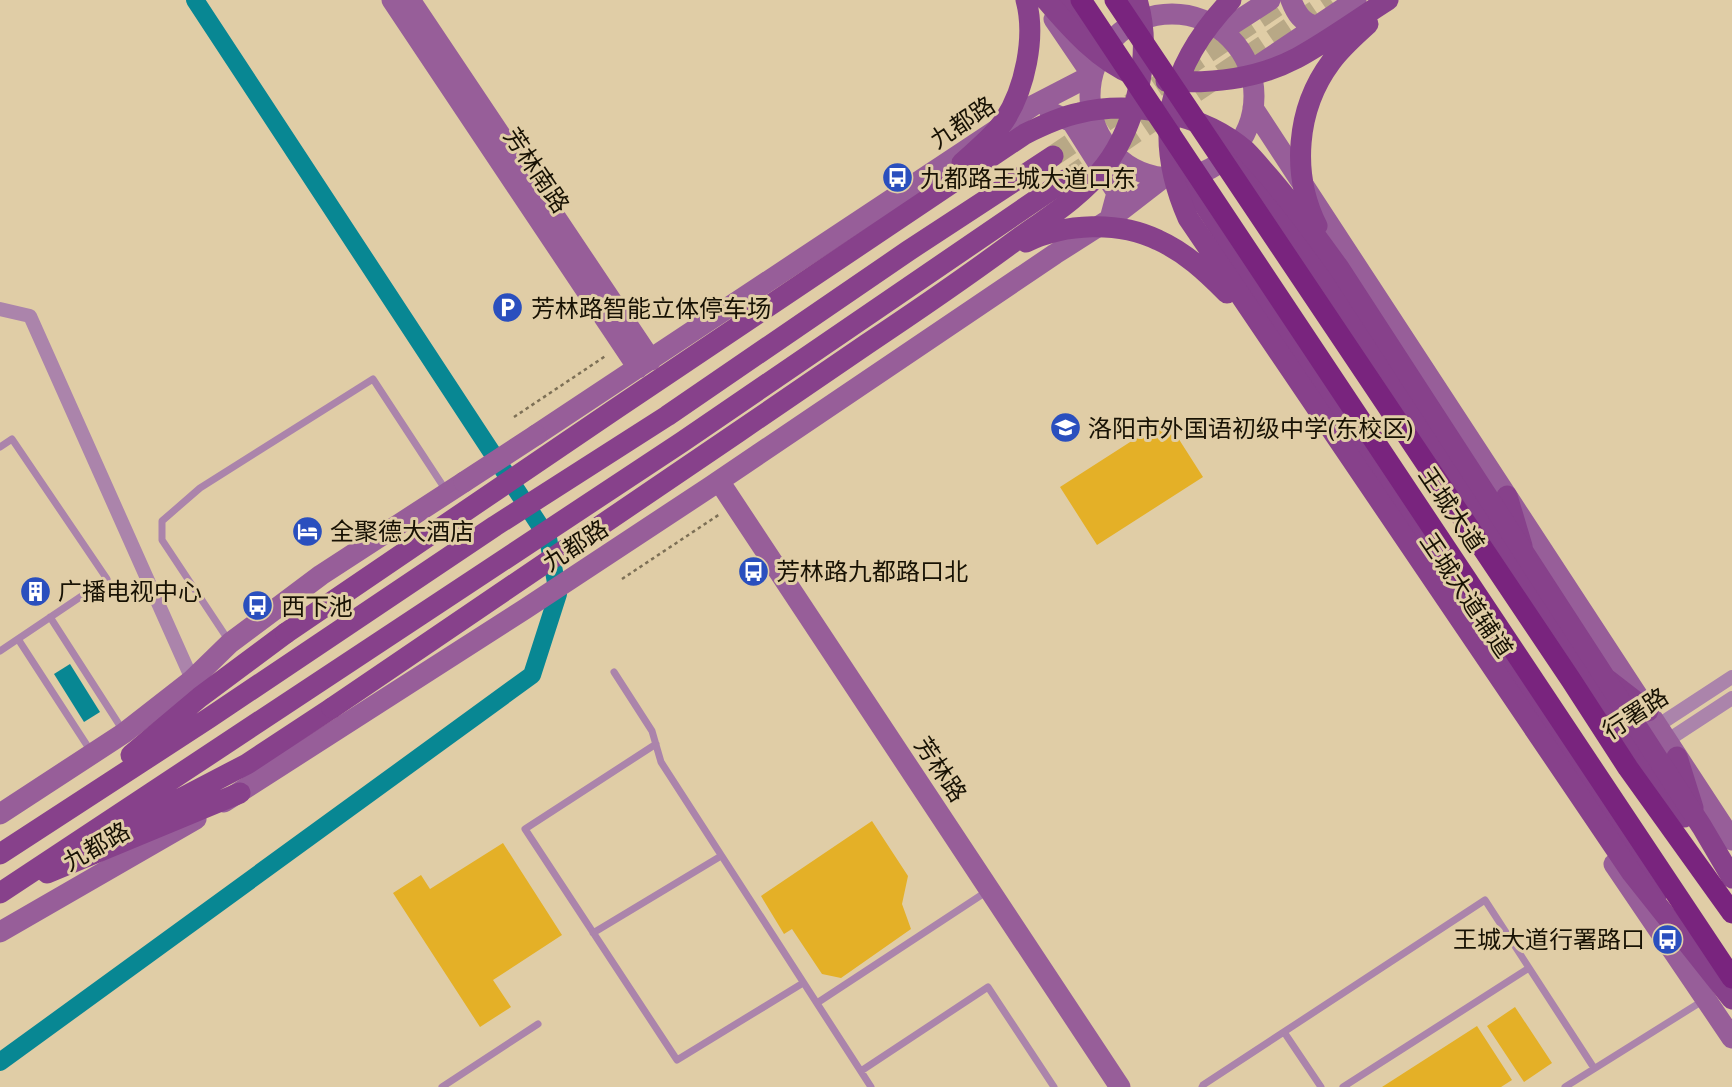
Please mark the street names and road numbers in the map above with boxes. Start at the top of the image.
street label: 九都路 [923,89,1001,155]
street label: 芳林南路 [497,121,577,219]
street label: 王城大道 [1412,460,1492,558]
street label: 九都路 [536,512,614,578]
street label: 王城大道辅道 [1413,526,1521,664]
street label: 行署路 [1596,680,1674,746]
street label: 芳林路 [908,730,974,808]
street label: 九都路 [57,814,135,878]

